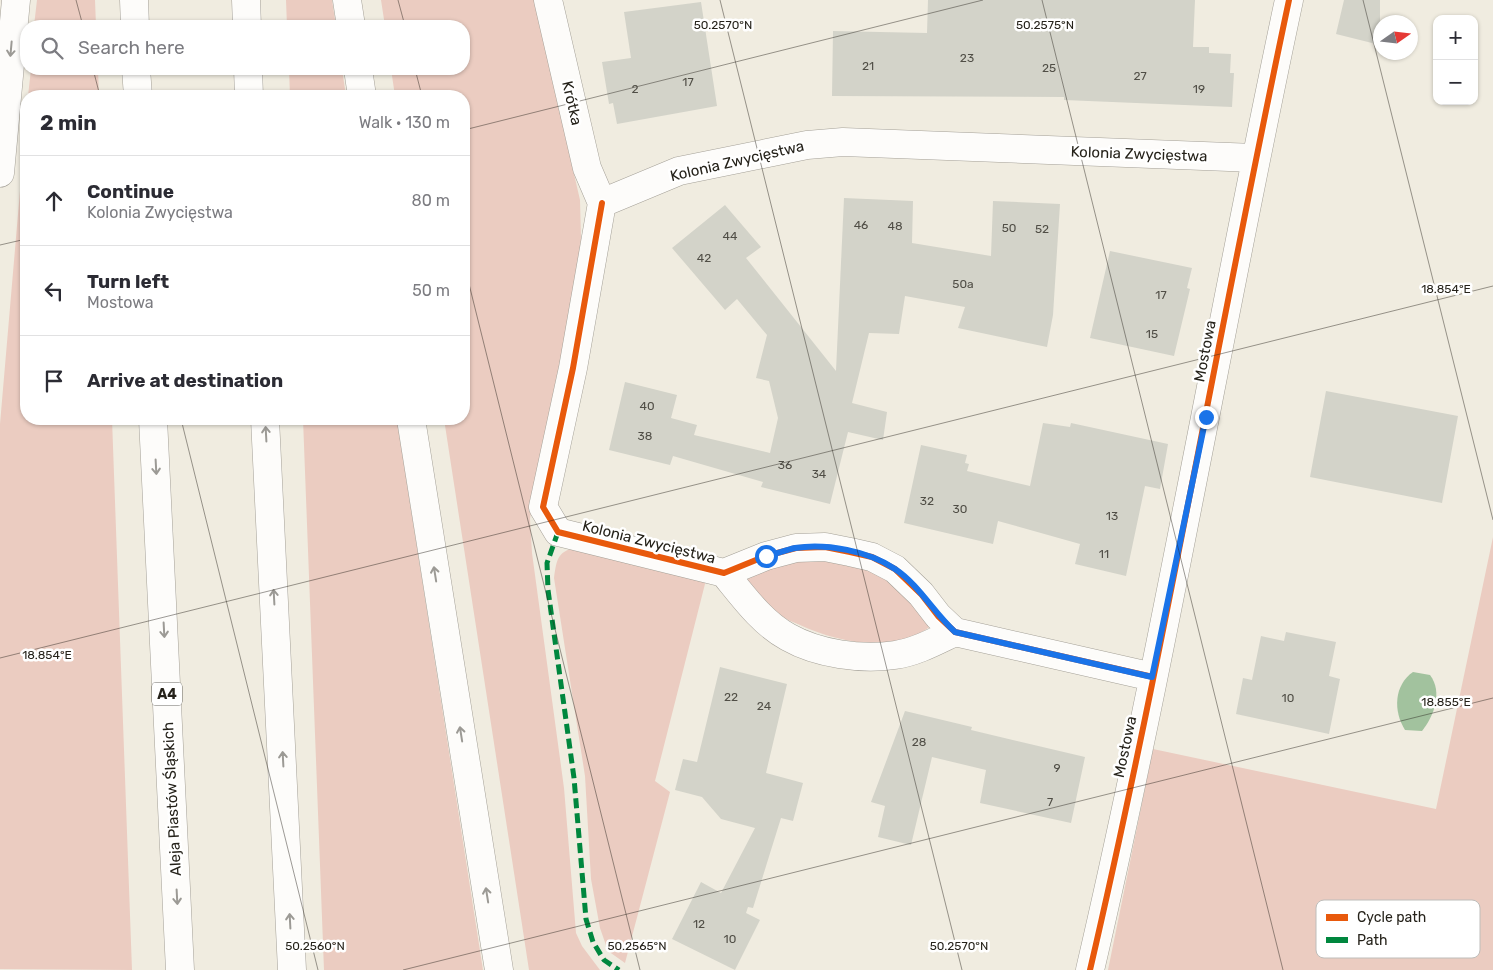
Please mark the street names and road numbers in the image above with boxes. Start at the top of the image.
street label: Krótka [558,79,586,127]
street label: Kolonia Zwycięstwa [668,137,806,185]
street label: Kolonia Zwycięstwa [1070,143,1208,165]
street label: Mostowa [1190,319,1220,383]
street label: Kolonia Zwycięstwa [580,517,718,567]
road number: A4 [152,682,182,706]
street label: Mostowa [1110,715,1140,779]
street label: Aleja Piastów Śląskich [159,721,185,877]

